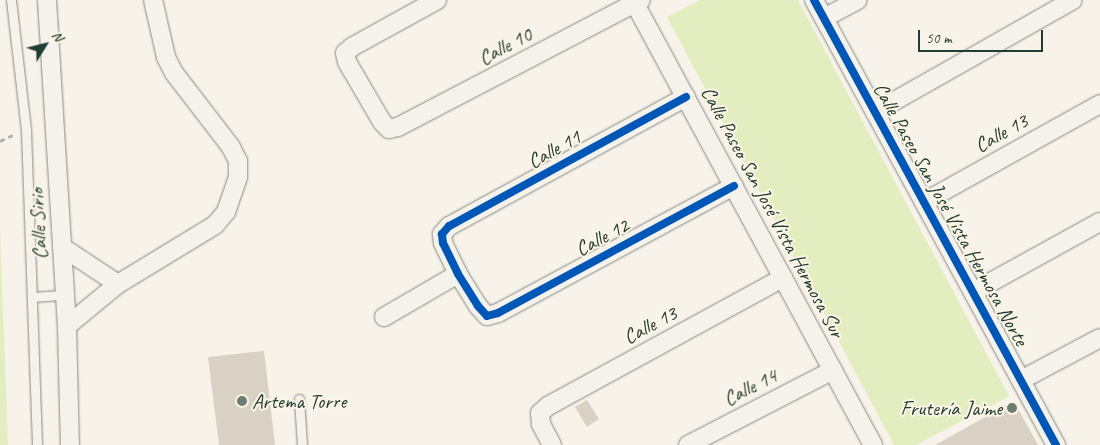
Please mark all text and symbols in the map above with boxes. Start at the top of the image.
north arrow [20,20,70,70]
scale bar [920,20,1045,52]
street label: Calle 10 [474,21,536,71]
text: N [48,27,67,44]
text: 50 m [926,29,952,48]
street label: Calle Paseo San José Vista Hermosa Norte [867,77,1035,351]
street label: Calle Paseo San José Vista Hermosa Sur [695,81,851,343]
street label: Calle 13 [970,108,1032,158]
street label: Calle 11 [523,124,585,174]
street label: Calle Sirio [24,188,52,260]
street label: Calle 12 [571,212,633,262]
street label: Calle 13 [619,300,681,350]
street label: Calle 14 [719,363,781,411]
place label: Artema Torre [252,388,346,414]
marker: Artema Torre [236,395,248,407]
place label: Frutería Jaime [900,395,1002,421]
marker: Frutería Jaime [1006,402,1018,414]

